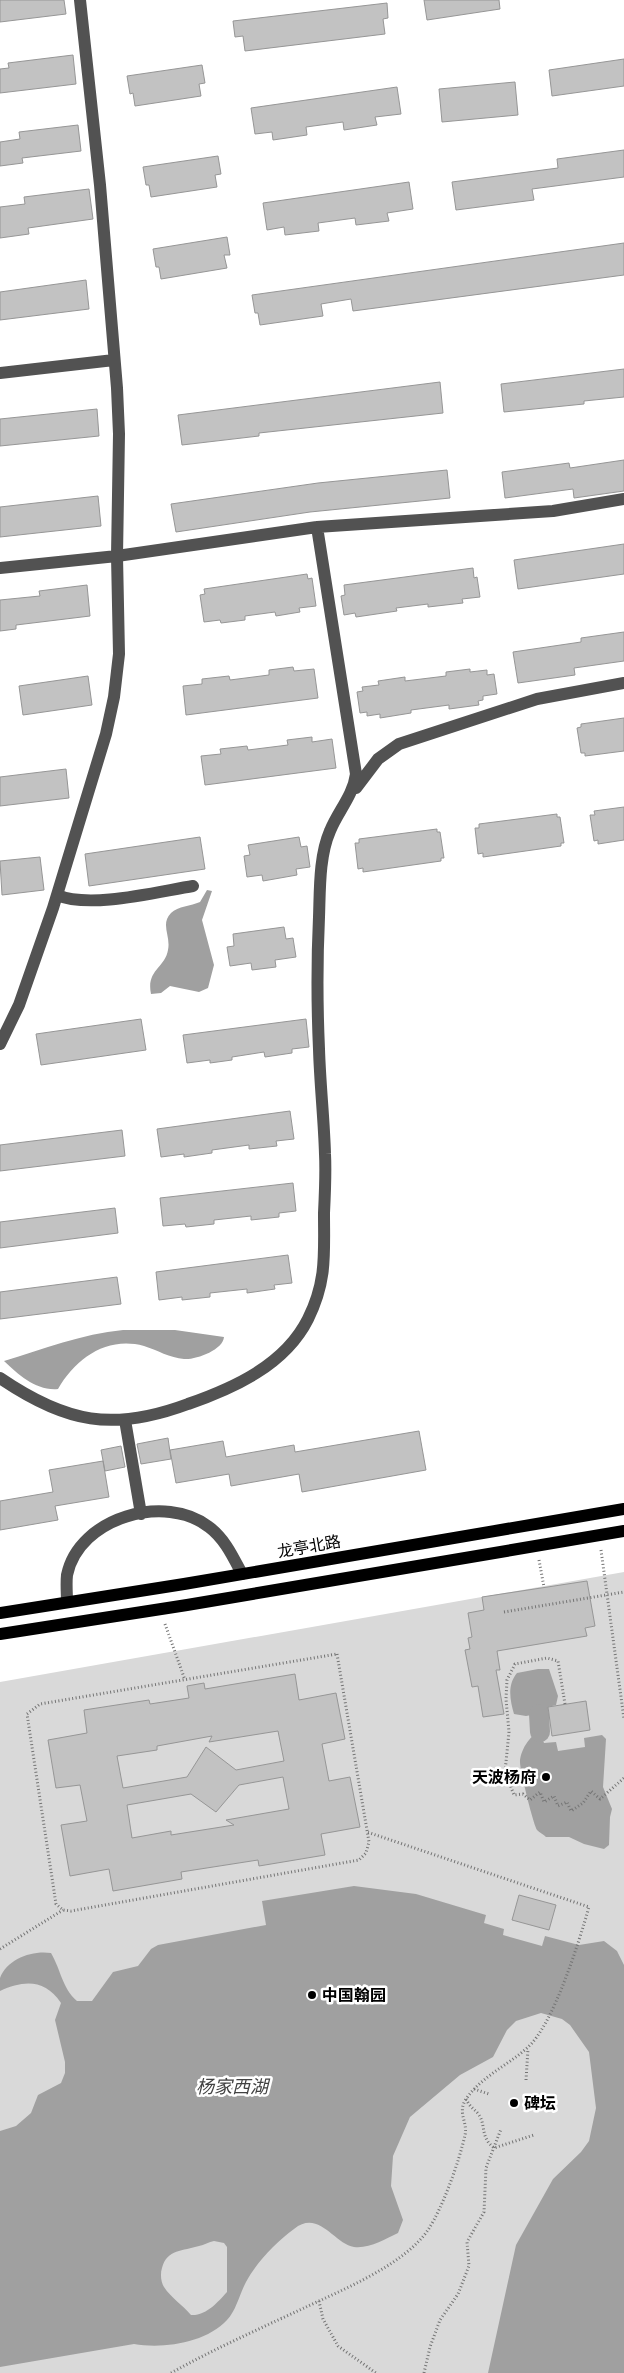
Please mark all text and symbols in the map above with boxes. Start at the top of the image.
street label: 龙亭北路 [276,1532,342,1561]
place label: 天波杨府 [472,1768,536,1787]
marker: 天波杨府 [540,1771,552,1783]
place label: 中国翰园 [322,1986,386,2005]
marker: 中国翰园 [306,1989,318,2001]
water label: 杨家西湖 [196,2076,271,2097]
place label: 碑坛 [524,2094,556,2113]
marker: 碑坛 [508,2097,520,2109]

